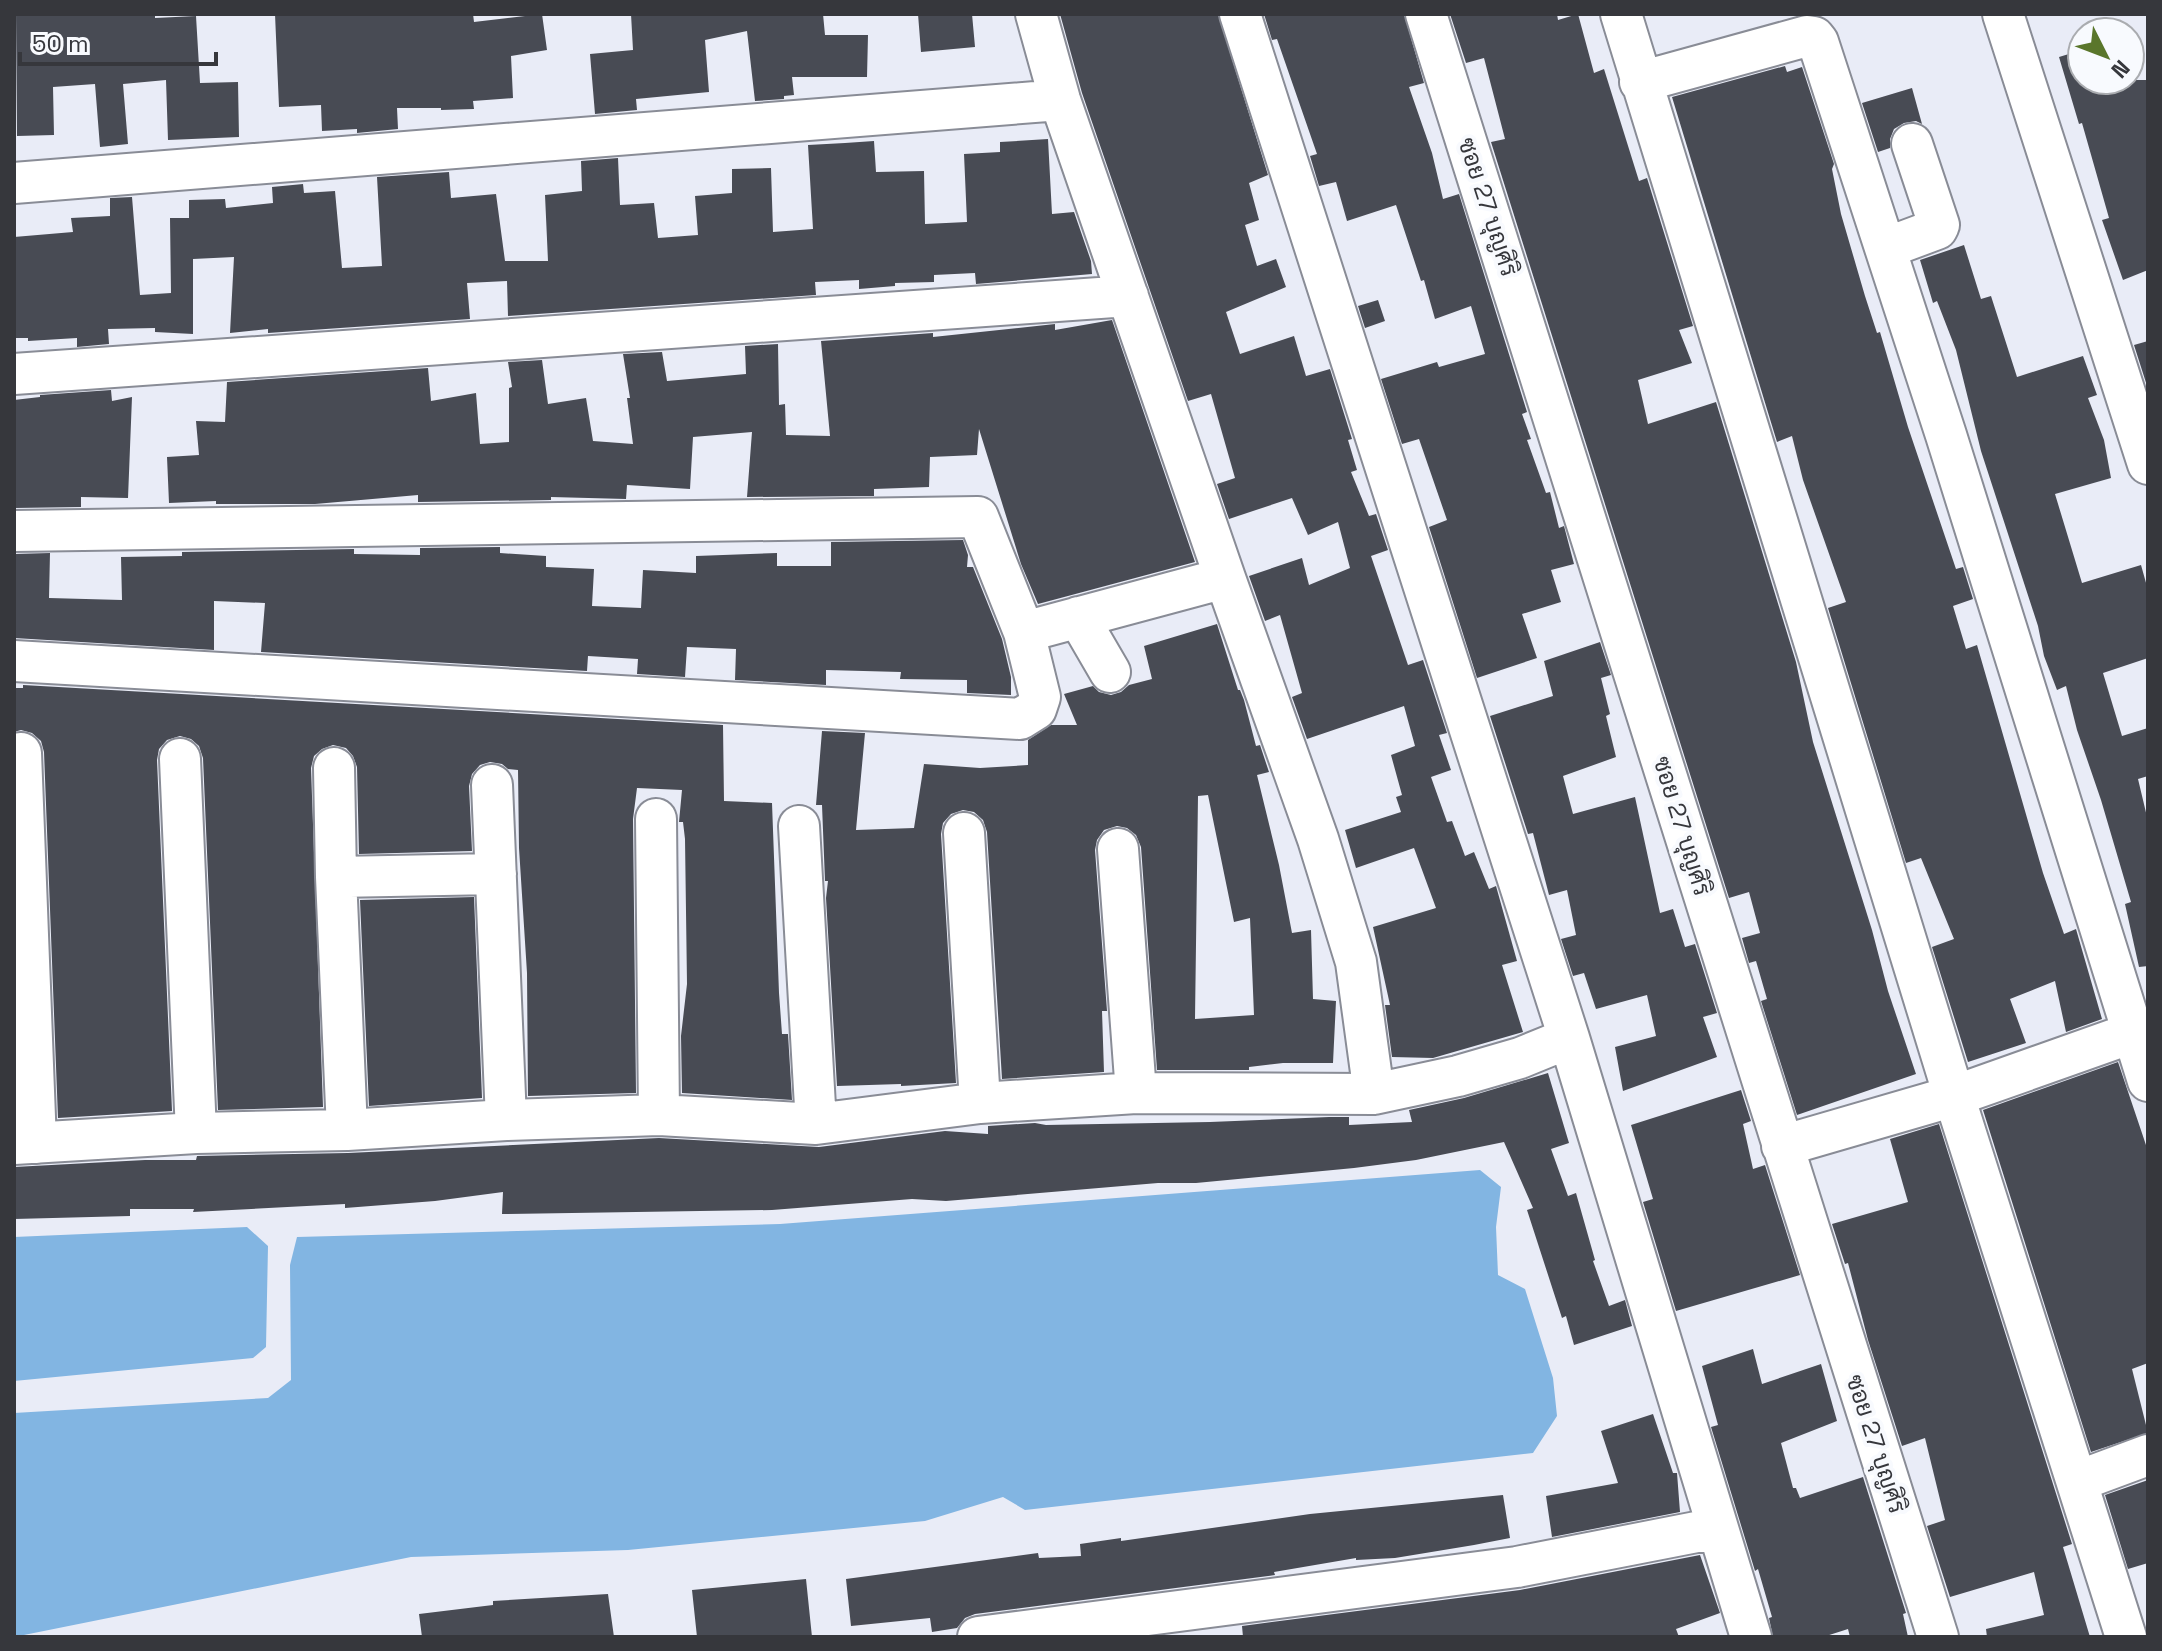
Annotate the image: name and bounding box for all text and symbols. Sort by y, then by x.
scale bar [20,16,216,66]
north arrow [2066,16,2146,96]
text: 50 m [32,28,89,59]
text: N [2106,55,2136,84]
street label: ซอย 27 บุญศิริ [1451,133,1525,281]
street label: ซอย 27 บุญศิริ [1646,752,1718,900]
street label: ซอย 27 บุญศิริ [1839,1370,1913,1518]

